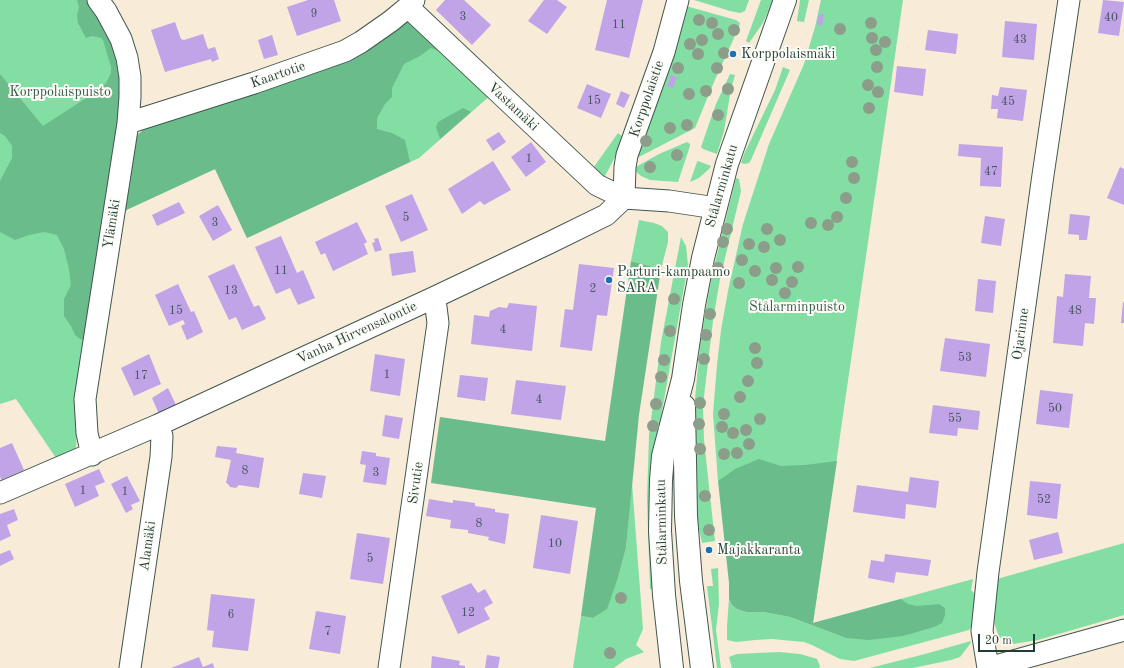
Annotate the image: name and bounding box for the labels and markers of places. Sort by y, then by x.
place label: Korppolaismäki [741,46,835,62]
marker: Korppolaismäki [728,49,738,59]
place label: Parturi-kampaamo SARA [617,264,730,296]
marker: Parturi-kampaamo SARA [604,275,614,285]
place label: Majakkaranta [717,542,801,558]
marker: Majakkaranta [704,545,714,555]

